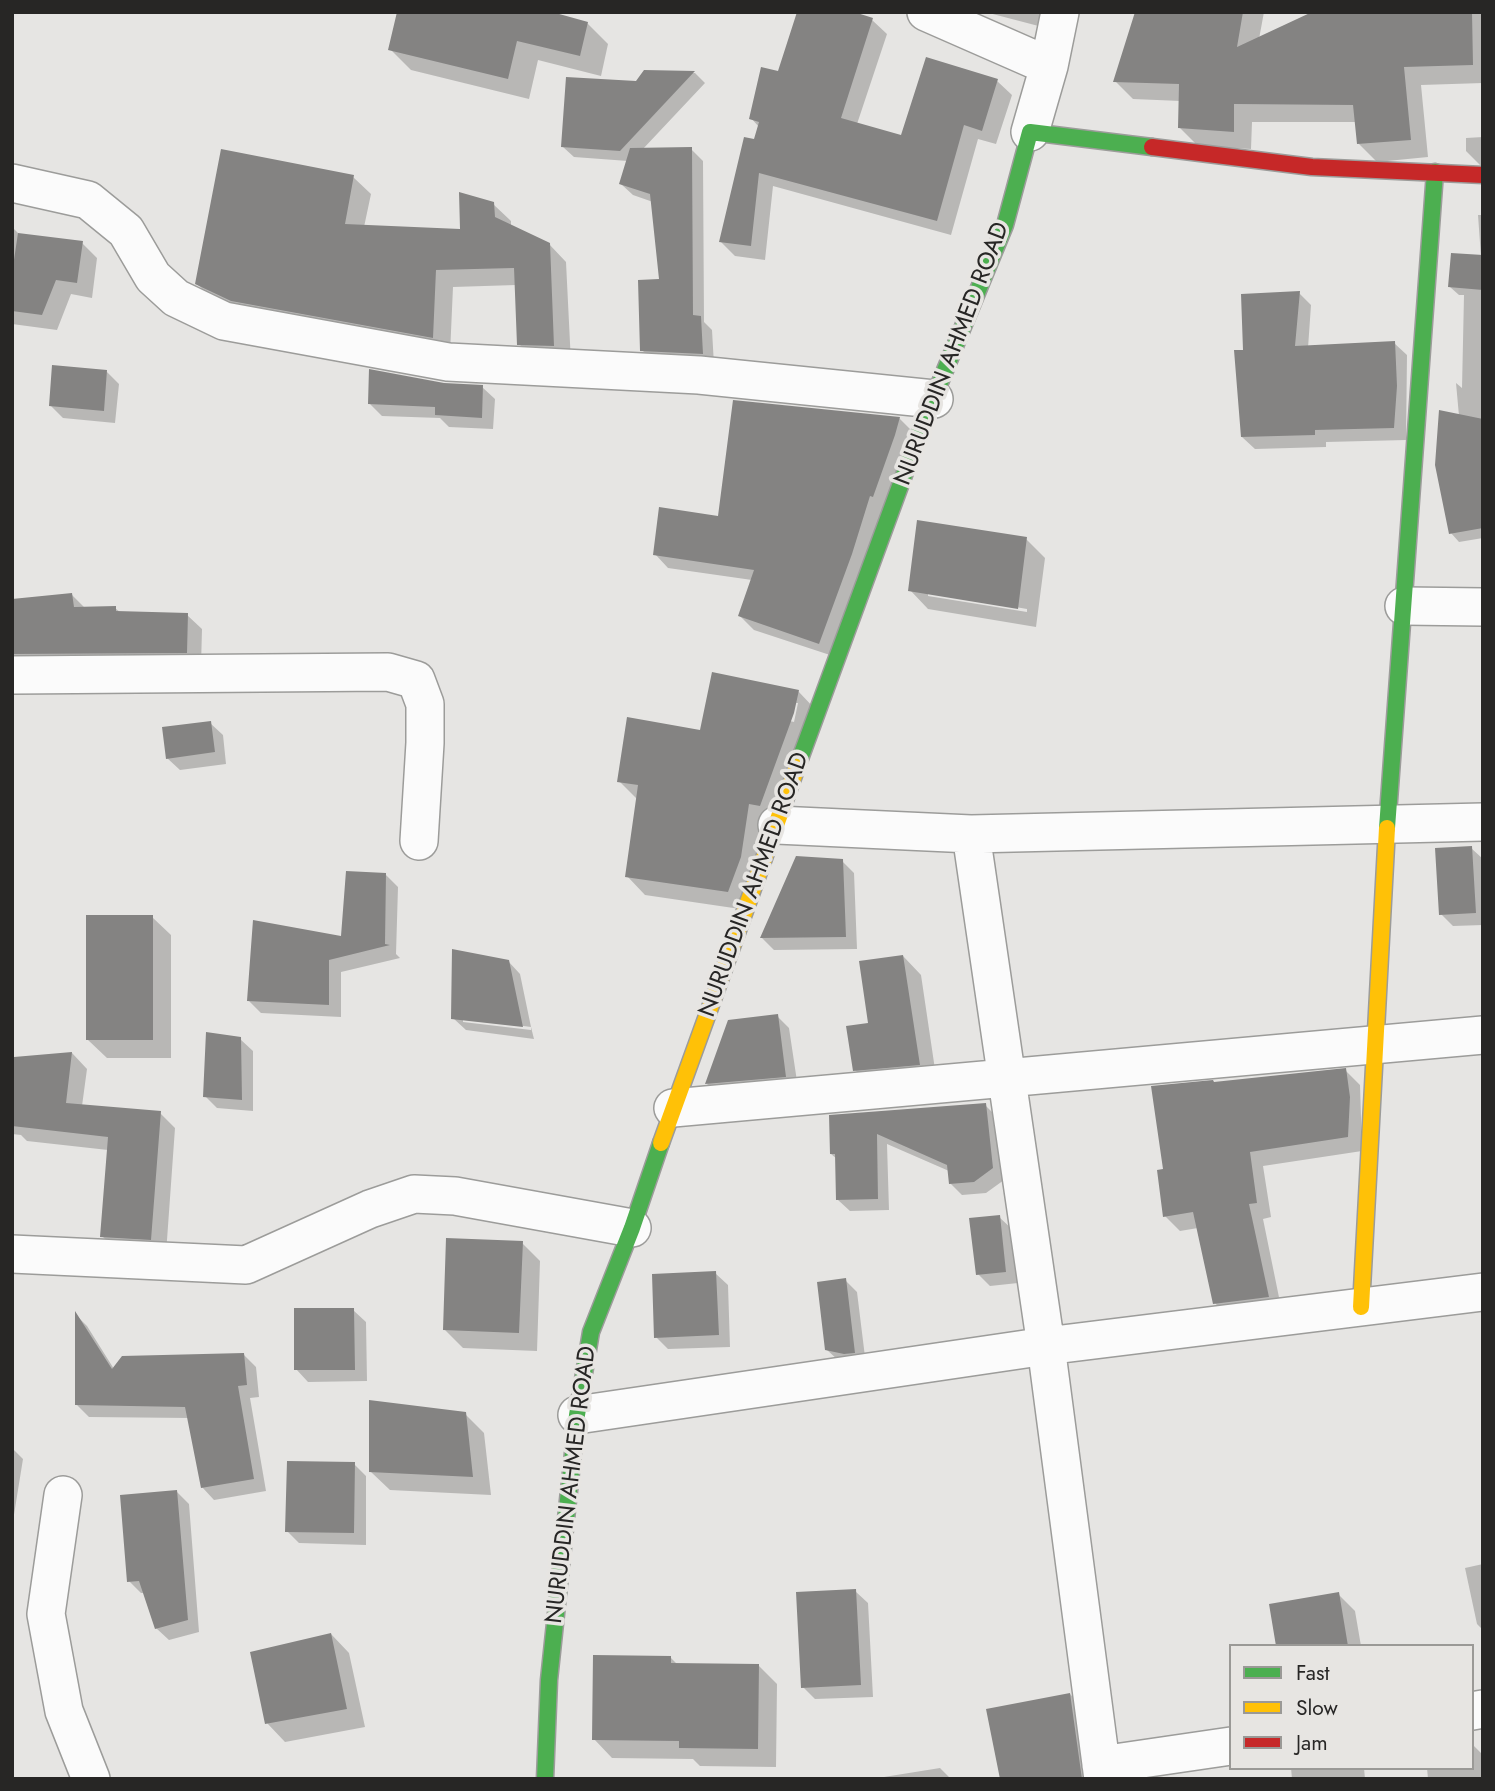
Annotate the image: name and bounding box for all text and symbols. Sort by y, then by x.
street label: NURUDDIN AHMED ROAD [889,218,1017,490]
street label: NURUDDIN AHMED ROAD [694,749,816,1021]
street label: NURUDDIN AHMED ROAD [541,1345,603,1625]
legend [1229,1644,1474,1770]
text: Fast [1296,1658,1329,1688]
text: Slow [1296,1693,1338,1723]
text: Jam [1296,1728,1328,1758]

